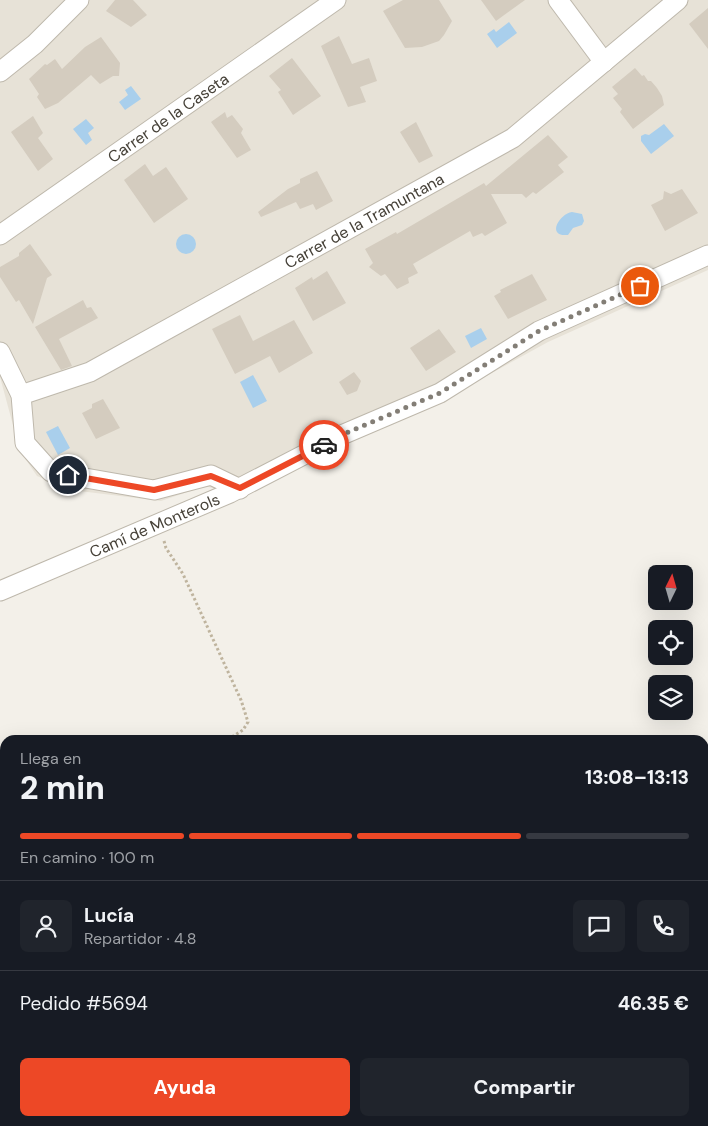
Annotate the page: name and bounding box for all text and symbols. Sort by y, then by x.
street label: Carrer de la Caseta [104,68,233,168]
street label: Carrer de la Tramuntana [281,168,448,273]
pin [619,265,661,307]
icon: bag [626,272,654,300]
courier [299,420,349,470]
icon: car [310,431,338,459]
pin [47,454,89,496]
icon: home [54,461,82,489]
street label: Camí de Monterols [86,489,223,563]
north arrow [648,565,692,610]
map controls [648,565,693,720]
button: locate [648,620,693,665]
button: layers [648,675,693,720]
text: Llega en [20,748,81,769]
text: 13:08–13:13 [585,765,689,790]
text: 2 min [20,767,105,809]
text: En camino · 100 m [20,847,154,868]
button: person [20,900,72,952]
button: chat [573,900,625,952]
button: phone [637,900,689,952]
text: Lucía [84,903,134,928]
text: Repartidor · 4.8 [84,928,197,949]
text: Pedido #5694 [20,991,148,1016]
text: 46.35 € [618,991,689,1016]
button: Ayuda [20,1058,350,1116]
button: Compartir [360,1058,689,1116]

